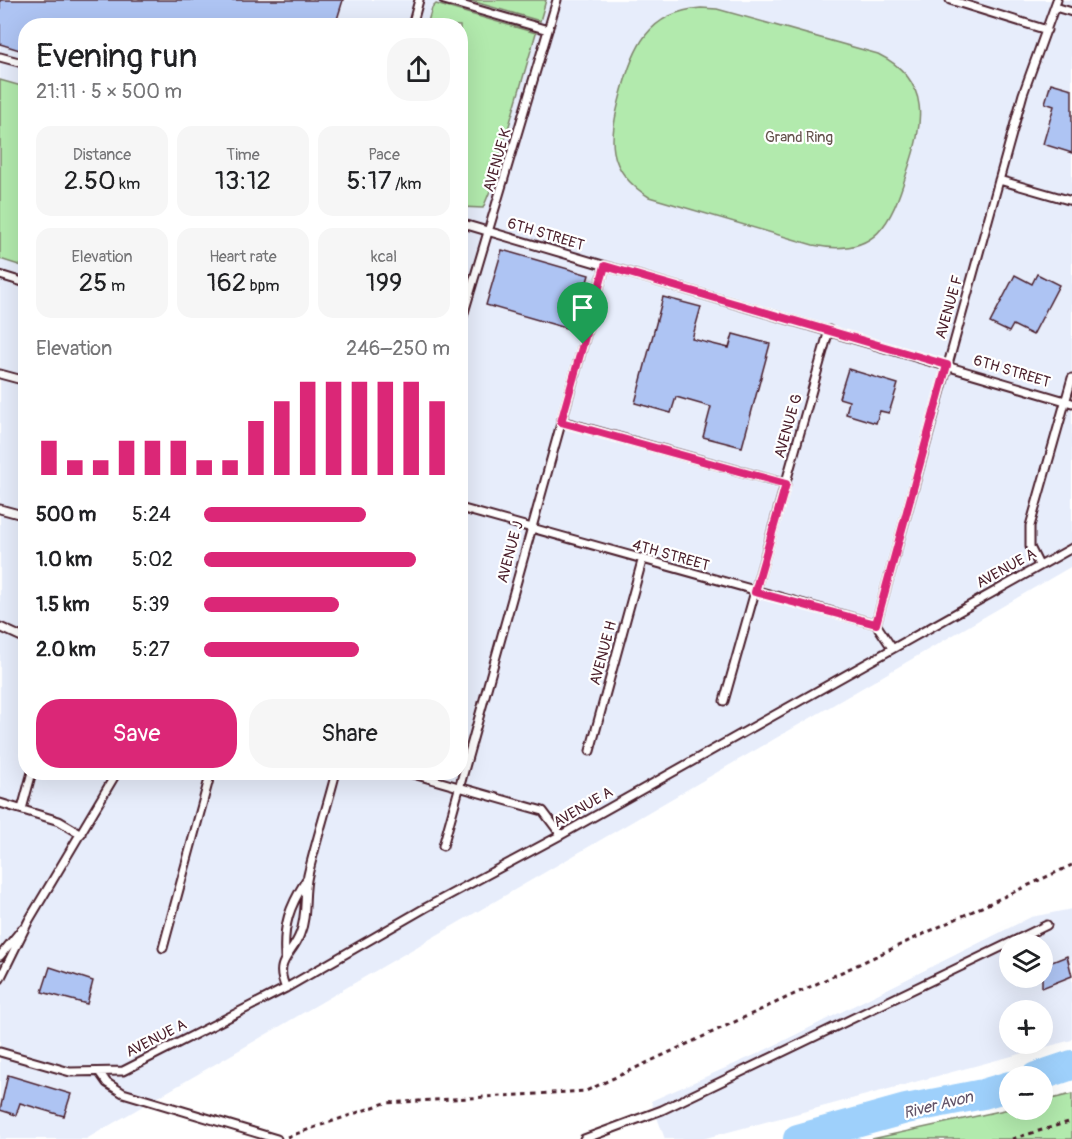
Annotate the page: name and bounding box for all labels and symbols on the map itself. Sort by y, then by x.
street label: AVENUE K [479,126,516,194]
park label: Grand Ring [765,128,833,147]
street label: 6TH STREET [505,214,587,255]
street label: AVENUE F [931,273,968,341]
pin [557,282,608,344]
street label: 6TH STREET [971,351,1053,392]
street label: AVENUE G [770,392,807,460]
street label: AVENUE J [493,519,528,585]
street label: 4TH STREET [630,535,712,576]
street label: AVENUE A [973,544,1040,593]
street label: AVENUE H [586,619,621,687]
street label: AVENUE A [550,783,617,832]
street label: AVENUE A [123,1015,190,1062]
water label: River Avon [901,1086,976,1123]

